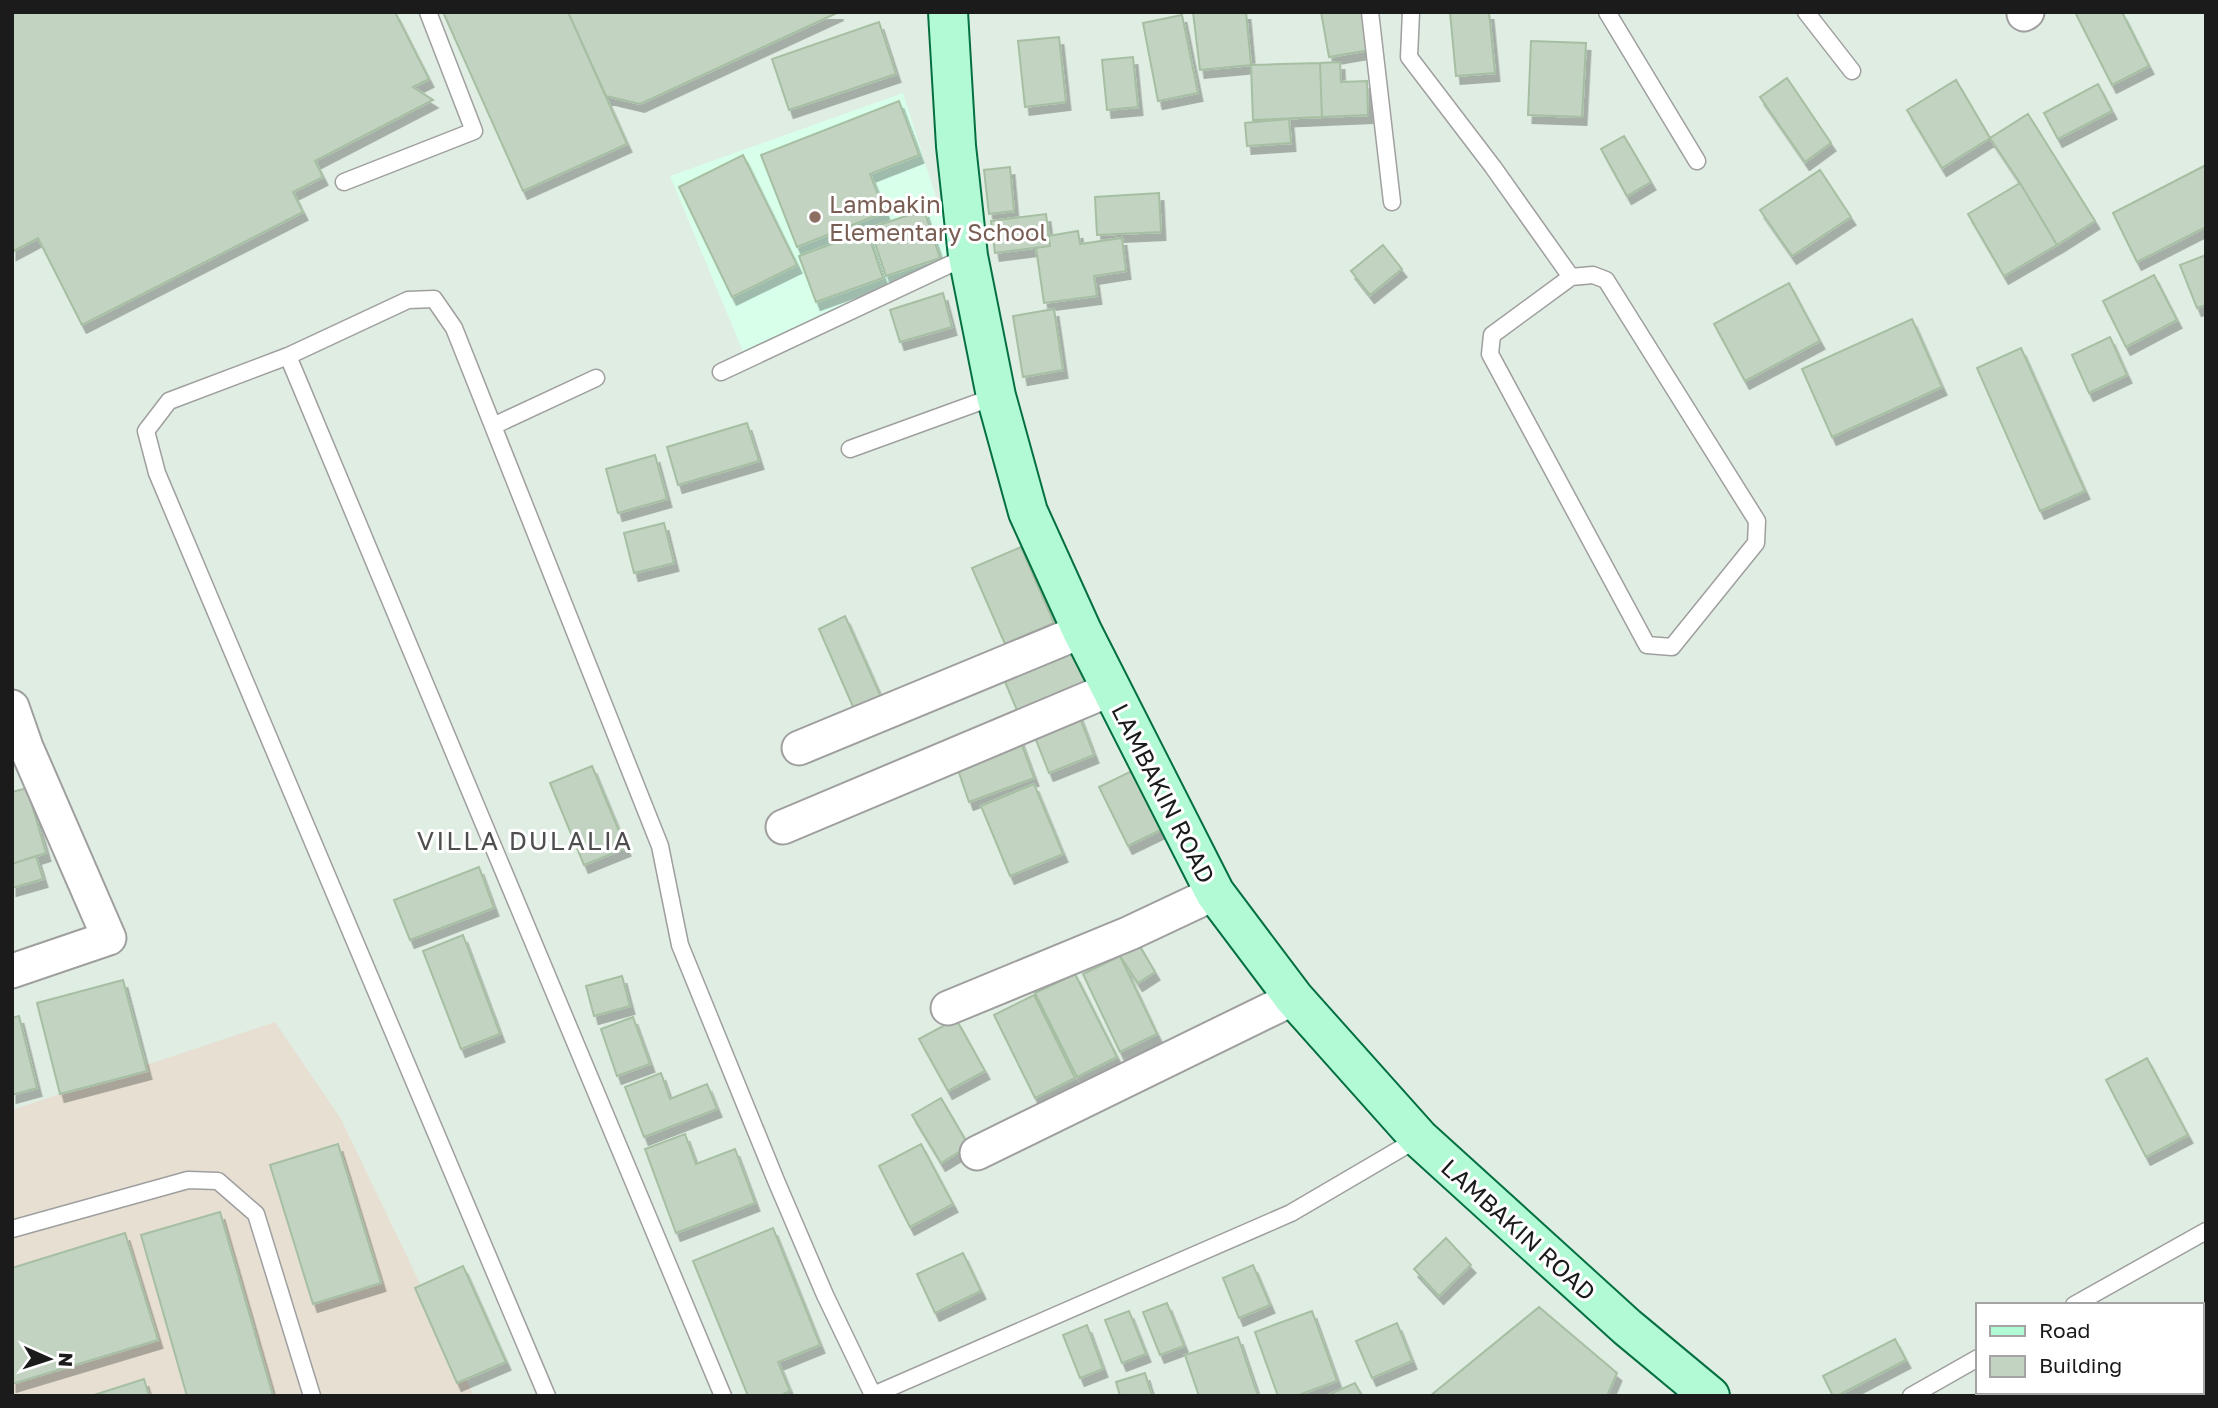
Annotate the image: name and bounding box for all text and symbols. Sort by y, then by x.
place label: Lambakin Elementary School [829,189,1047,246]
marker: Lambakin Elementary School [807,209,823,225]
street label: LAMBAKIN ROAD [1106,698,1222,888]
district label: VILLA DULALIA [417,825,633,856]
street label: LAMBAKIN ROAD [1436,1152,1602,1306]
legend [1976,1303,2204,1394]
text: Road [2039,1317,2090,1343]
north arrow [14,1324,84,1394]
text: N [55,1352,78,1368]
text: Building [2039,1352,2122,1378]

